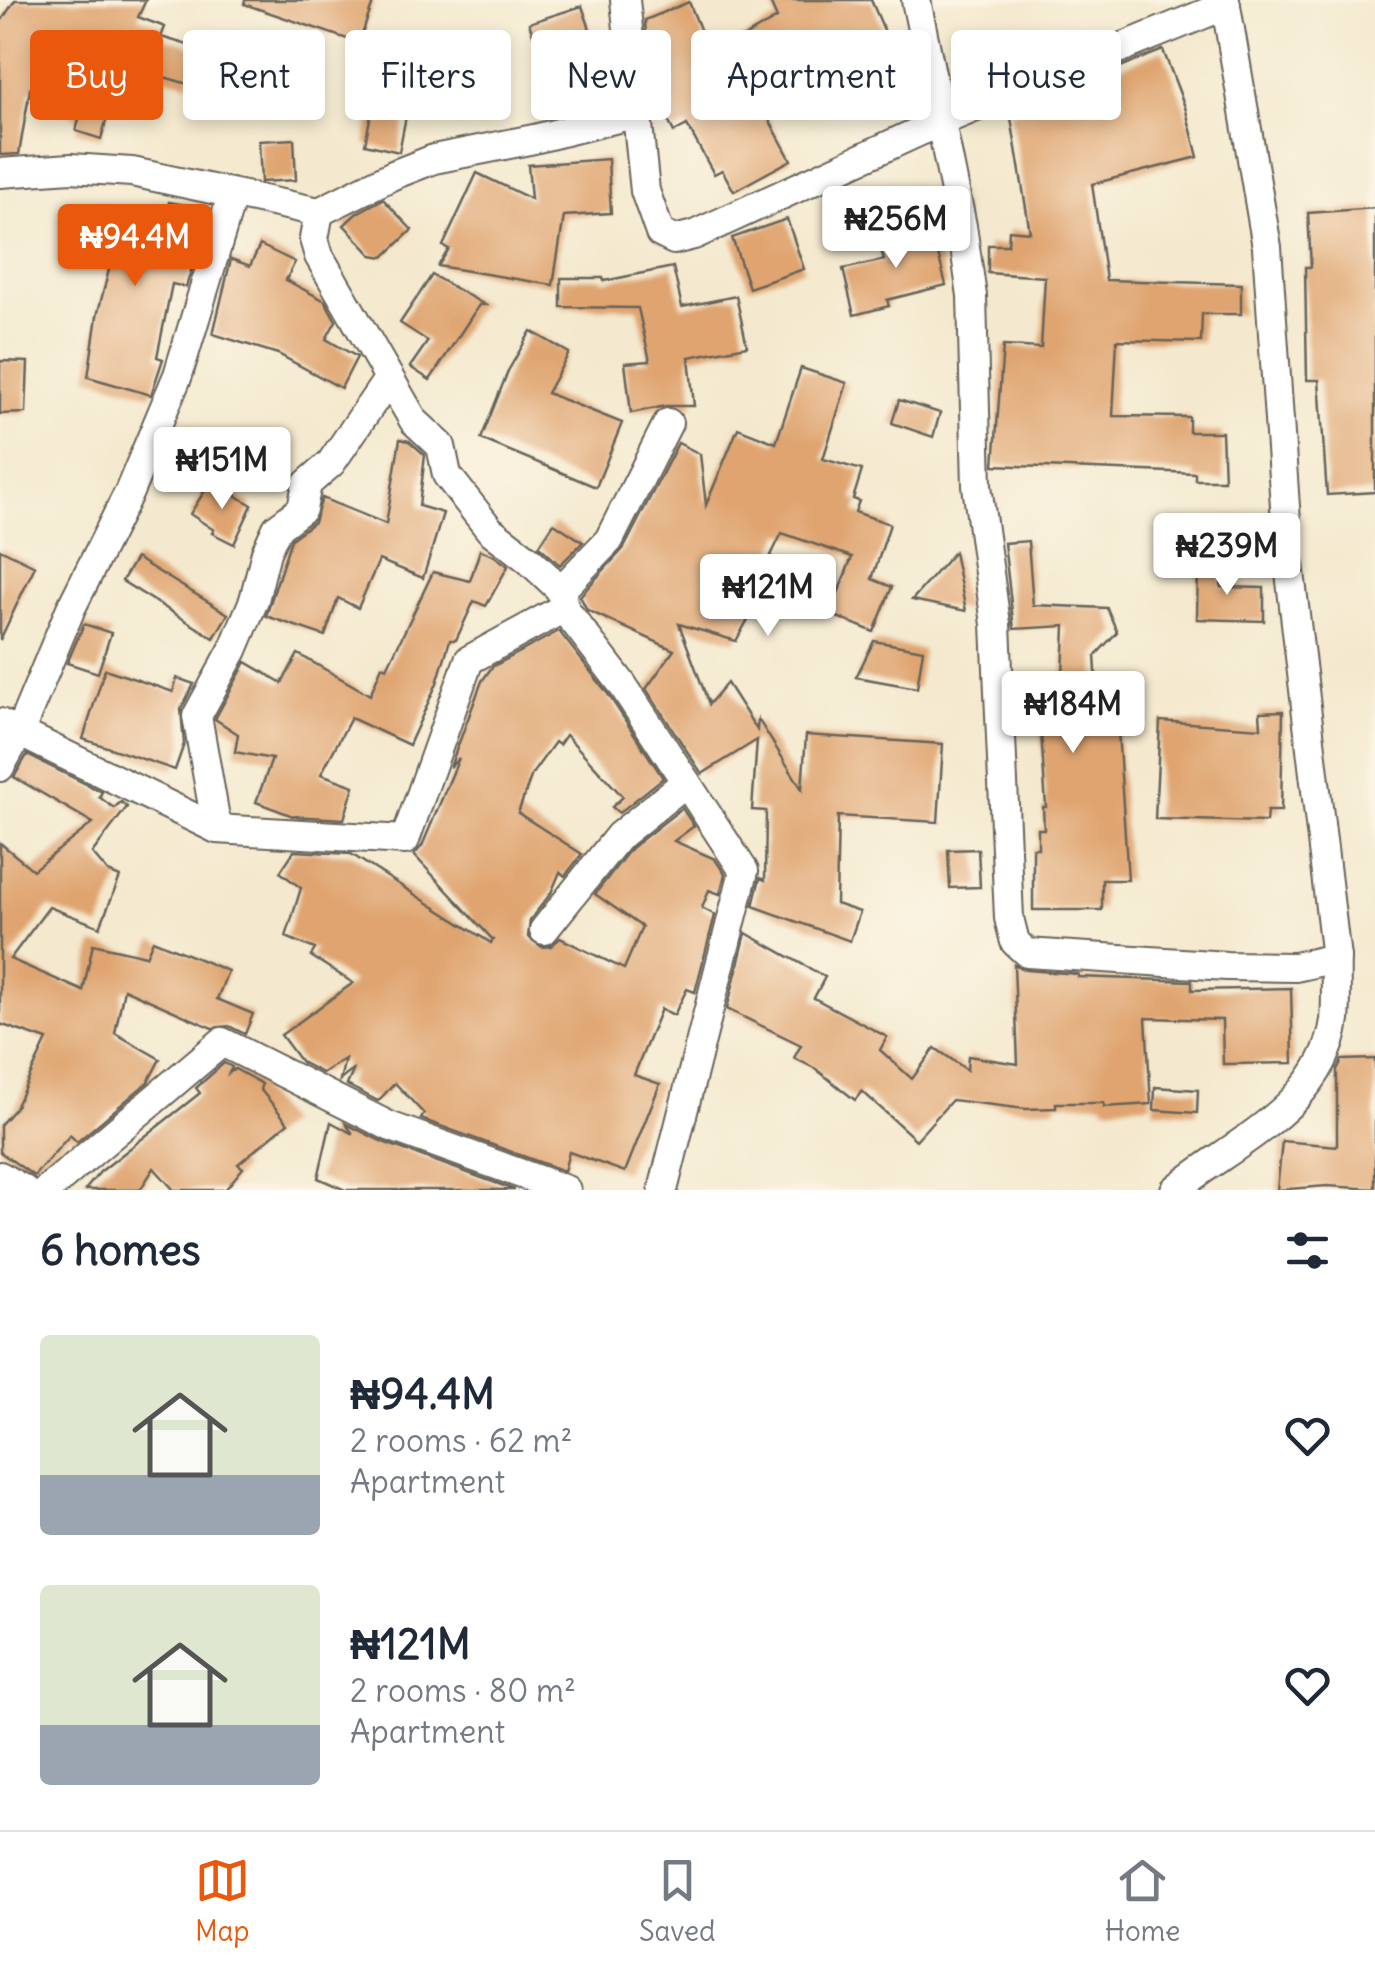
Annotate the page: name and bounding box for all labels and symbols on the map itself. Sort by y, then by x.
pin: ₦256M [826,186,966,271]
pin: ₦94.4M [54,204,216,289]
pin: ₦151M [152,427,292,512]
pin: ₦239M [1157,513,1297,598]
pin: ₦121M [698,554,838,639]
pin: ₦184M [1003,671,1143,756]

